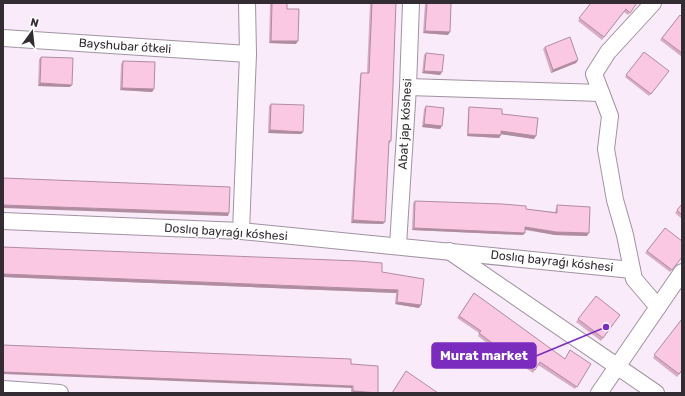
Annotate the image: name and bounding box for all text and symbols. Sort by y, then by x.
north arrow [12,12,52,52]
text: N [29,16,40,30]
street label: Bayshubar ótkeli [78,36,172,56]
street label: Abat jap kóshesi [396,78,414,170]
street label: Doslıq bayraǵı kóshesi [164,221,288,243]
street label: Doslıq bayraǵı kóshesi [490,248,614,274]
callout: Murat market [432,343,536,368]
text: Murat market [440,348,528,363]

